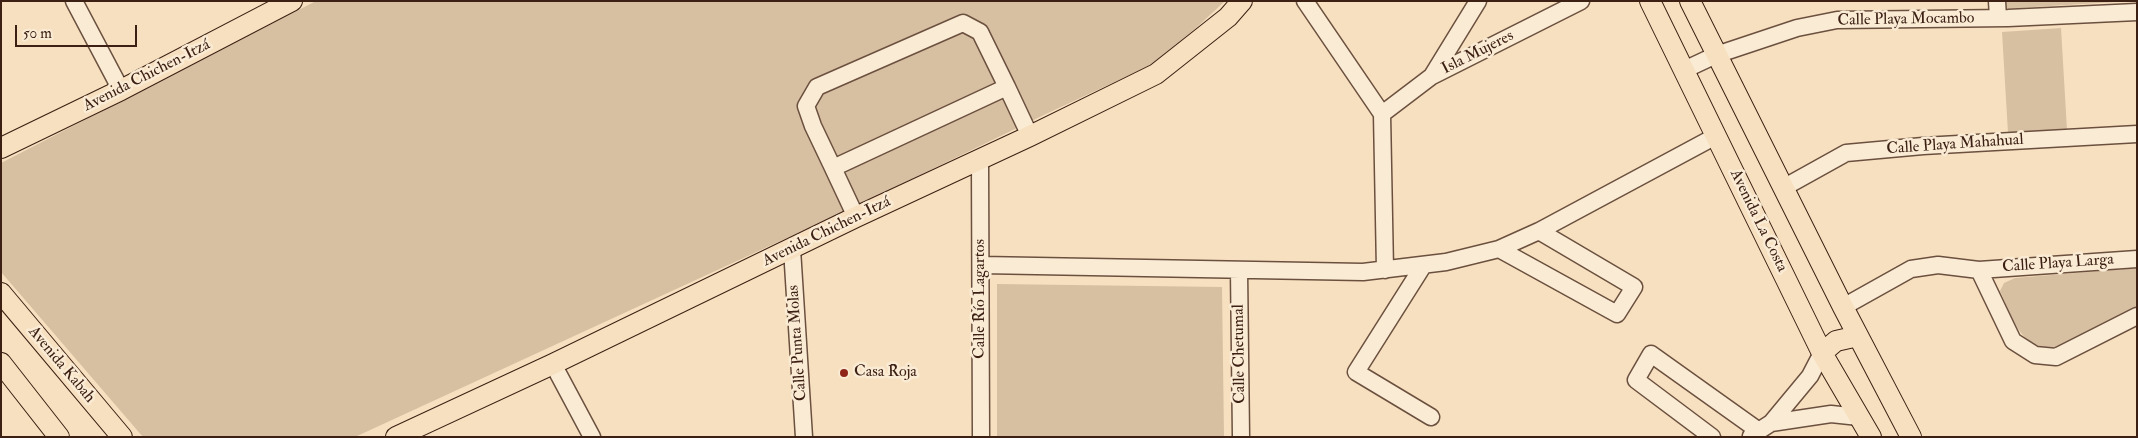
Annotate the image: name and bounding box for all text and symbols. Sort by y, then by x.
street label: Calle Playa Mocambo [1837,9,1975,31]
scale bar [18,15,140,47]
text: 50 m [23,24,52,43]
street label: Isla Mujeres [1439,27,1517,79]
street label: Avenida Chichen-Itzá [80,36,214,116]
street label: Calle Playa Mahahual [1886,131,2024,159]
street label: Avenida La Costa [1725,167,1791,275]
street label: Avenida Chichen-Itzá [760,193,894,271]
street label: Calle Río Lagartos [971,239,991,359]
street label: Calle Playa Larga [2002,251,2114,277]
street label: Calle Punta Molas [784,284,812,402]
street label: Calle Chetumal [1230,304,1250,404]
street label: Avenida Kabah [23,323,99,407]
place label: Casa Roja [854,363,917,383]
marker: Casa Roja [838,367,850,379]

